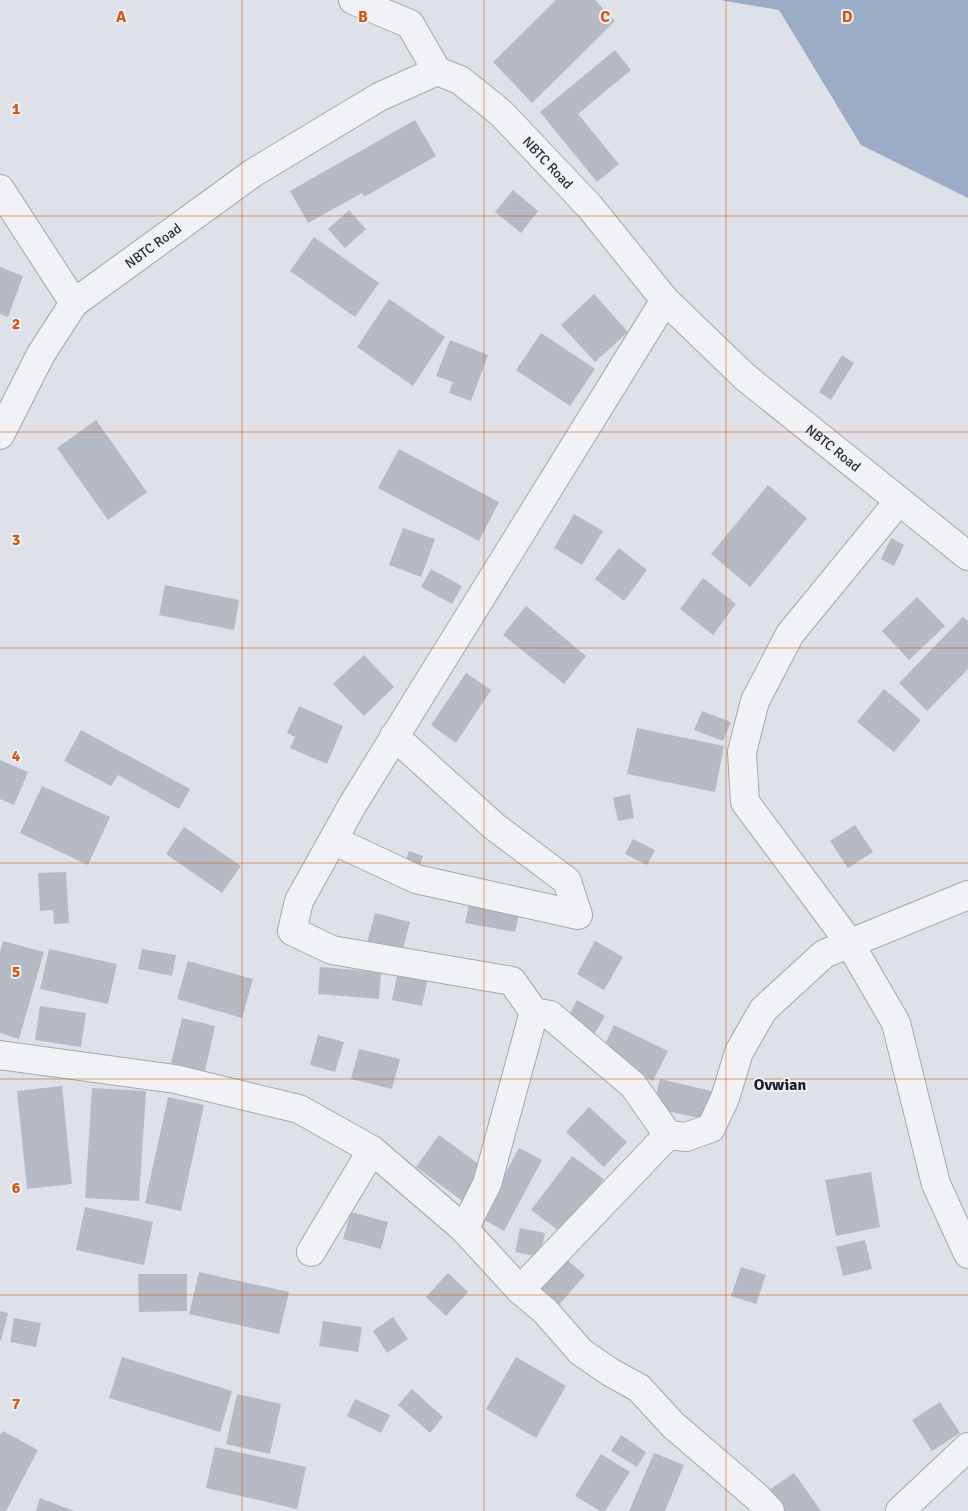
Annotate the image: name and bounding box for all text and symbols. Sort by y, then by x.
text: A [116,7,127,27]
text: B [358,7,368,27]
text: C [600,7,610,27]
text: D [842,7,853,27]
text: 1 [12,99,21,119]
street label: NBTC Road [519,133,577,192]
street label: NBTC Road [121,220,184,272]
text: 2 [12,314,20,334]
street label: NBTC Road [802,421,864,475]
text: 3 [12,530,20,550]
text: 4 [12,746,21,766]
text: 5 [12,962,20,982]
district label: Ovwian [754,1075,806,1095]
text: 6 [12,1178,21,1198]
text: 7 [12,1394,21,1414]

